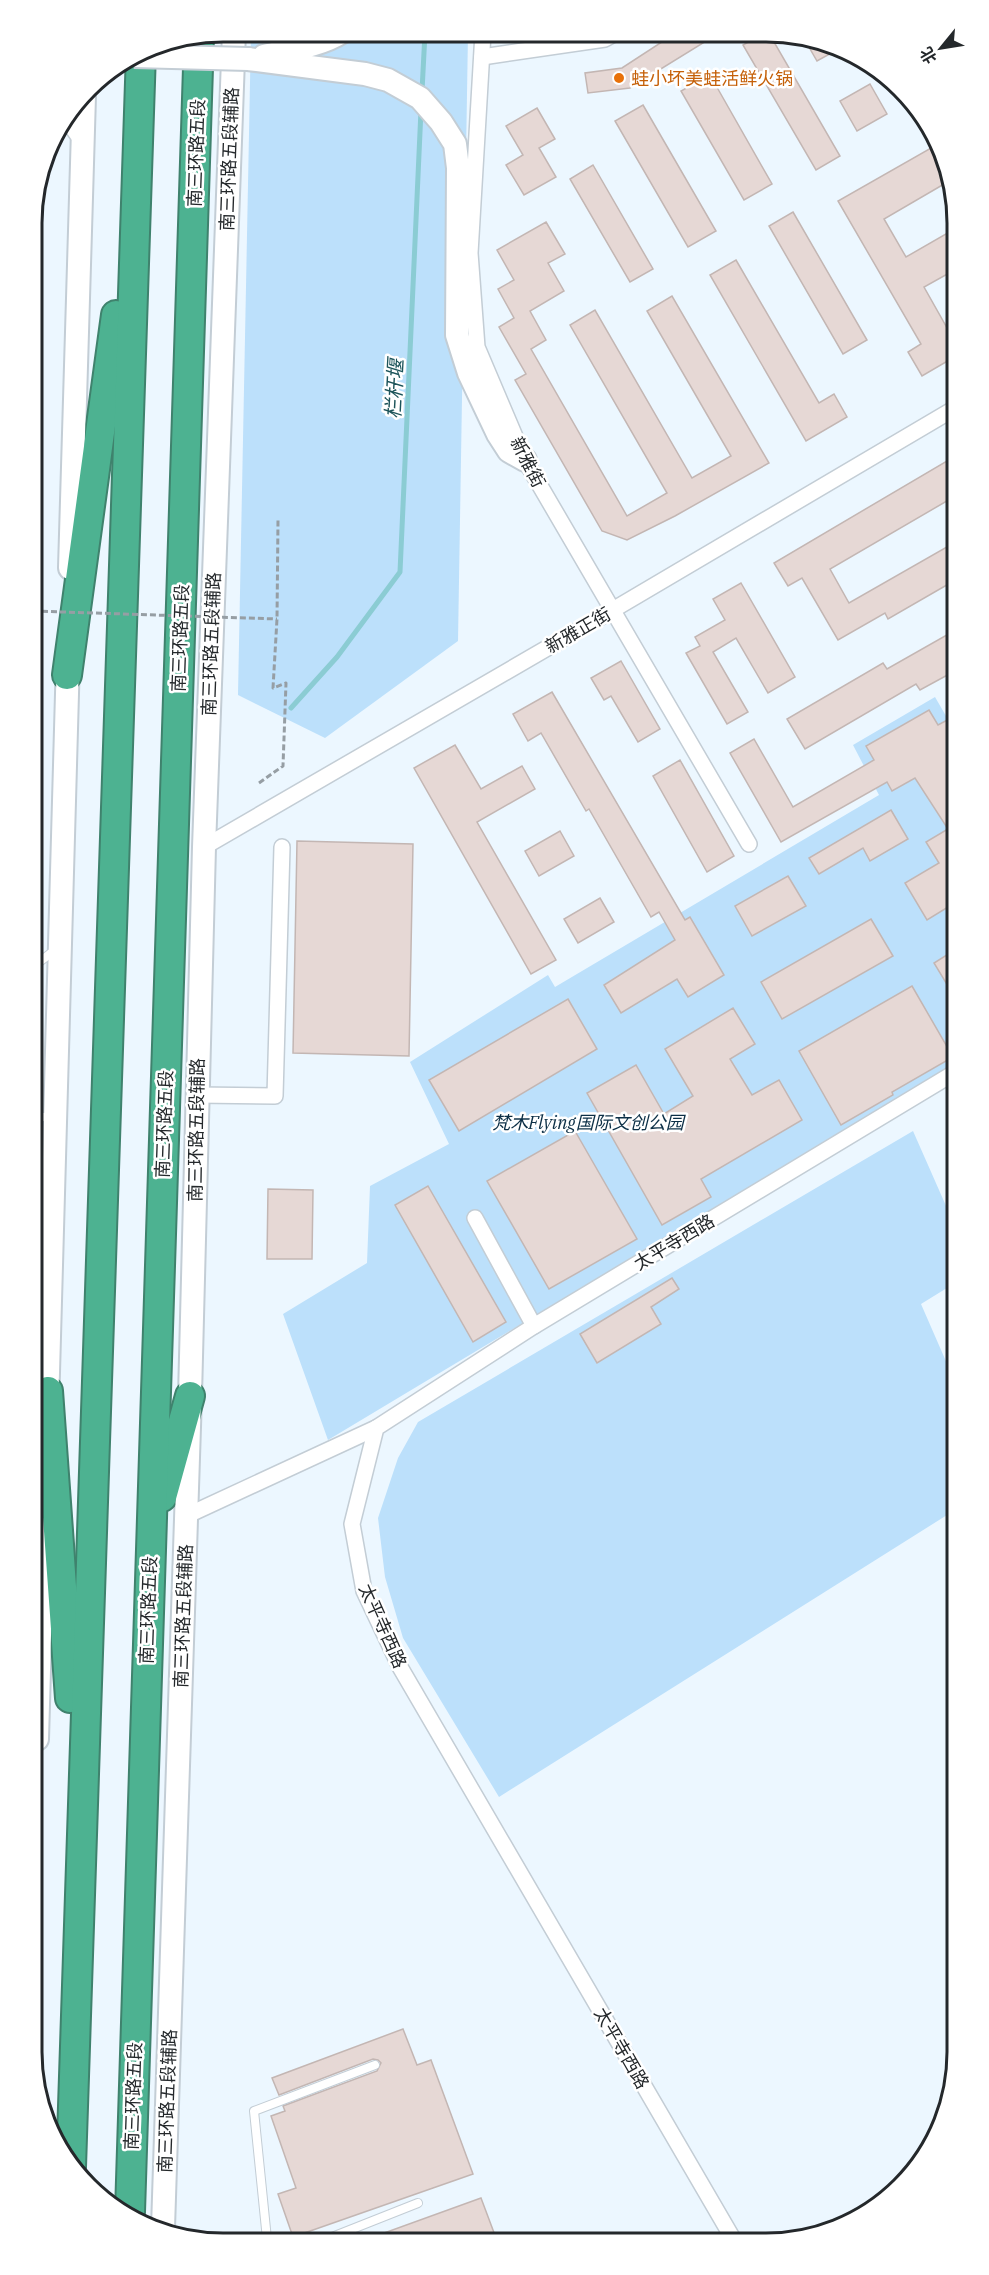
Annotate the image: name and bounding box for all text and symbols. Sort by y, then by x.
north arrow [911,18,971,78]
text: 北 [915,44,941,67]
place label: 蛙小坏美蛙活鲜火锅 [631,67,793,90]
marker: 蛙小坏美蛙活鲜火锅 [612,71,626,85]
street label: 南三环路五段辅路 [215,87,243,231]
street label: 南三环路五段 [183,99,209,207]
water label: 栏杆堰 [379,355,409,420]
street label: 新雅街 [505,433,551,491]
street label: 南三环路五段辅路 [197,572,225,716]
street label: 南三环路五段 [167,584,193,692]
street label: 新雅正街 [541,602,615,658]
street label: 南三环路五段辅路 [183,1058,209,1202]
street label: 南三环路五段 [151,1070,177,1178]
park label: 梵木Flying国际文创公园 [492,1111,687,1134]
street label: 太平寺西路 [630,1209,718,1275]
street label: 南三环路五段辅路 [169,1544,197,1688]
street label: 南三环路五段 [135,1556,161,1664]
street label: 太平寺西路 [354,1580,412,1672]
street label: 太平寺西路 [590,2003,654,2093]
street label: 南三环路五段辅路 [153,2029,181,2173]
street label: 南三环路五段 [120,2042,146,2150]

